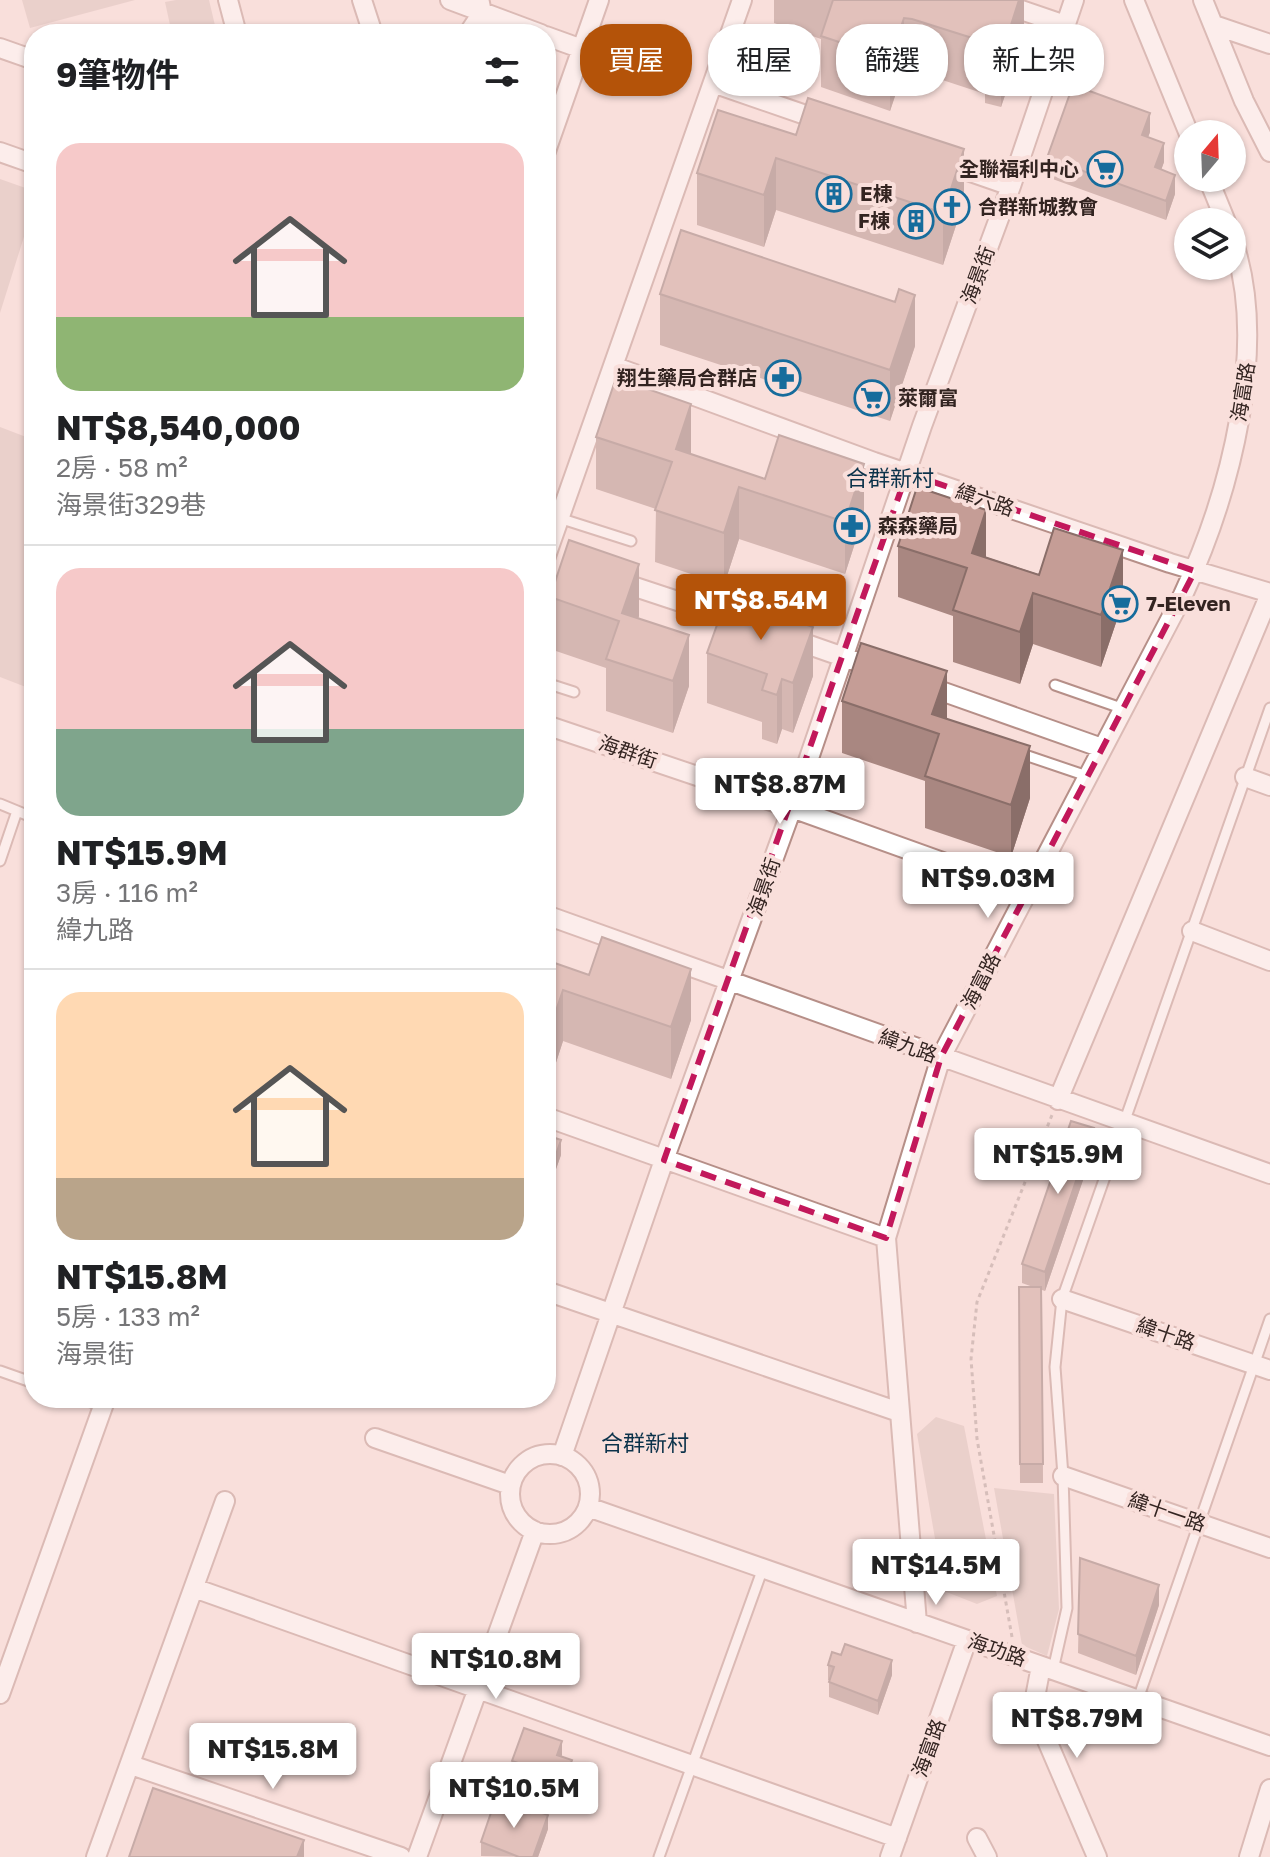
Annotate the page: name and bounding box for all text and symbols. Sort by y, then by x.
chip: 買屋 [580,24,692,96]
chip: 租屋 [708,24,820,96]
chip: 篩選 [836,24,948,96]
chip: 新上架 [964,24,1104,96]
icon: filters [480,50,524,94]
text: 9筆物件 [56,54,180,94]
north arrow [1174,120,1246,192]
map controls [1174,120,1246,280]
supermarket icon: 全聯福利中心 [1086,150,1124,188]
place label: 全聯福利中心 [959,156,1079,180]
building icon: E棟 [815,175,853,213]
place label: E棟 [860,181,892,205]
church icon: 合群新城教會 [933,188,971,226]
place label: 合群新城教會 [978,194,1098,218]
icon: home [218,195,362,339]
building icon: F棟 [897,202,935,240]
place label: F棟 [858,208,890,232]
button: layers [1174,208,1246,280]
street label: 海景街 [956,242,999,307]
pharmacy icon: 翔生藥局合群店 [764,359,802,397]
street label: 海富路 [1225,360,1259,423]
place label: 翔生藥局合群店 [617,365,757,389]
supermarket icon: 萊爾富 [853,379,891,417]
place label: 萊爾富 [898,385,958,409]
text: NT$8,540,000 [56,407,301,447]
text: 2房 · 58 m² [56,452,188,483]
district label: 合群新村 [846,464,934,491]
street label: 緯六路 [953,478,1018,520]
text: 海景街329巷 [56,489,206,520]
pharmacy icon: 森森藥局 [833,507,871,545]
place label: 森森藥局 [878,513,958,537]
pin: NT$8.54M [678,574,844,642]
text: NT$8.54M [694,584,828,615]
supermarket icon: 7-Eleven [1101,585,1139,623]
place label: 7-Eleven [1146,591,1230,615]
icon: home [218,620,362,764]
street label: 海群街 [596,730,661,772]
pin: NT$8.87M [697,758,863,826]
text: NT$8.87M [714,768,847,799]
text: NT$15.9M [56,832,228,872]
pin: NT$9.03M [905,852,1071,920]
street label: 海景街 [742,854,784,919]
text: NT$9.03M [921,862,1055,893]
text: 3房 · 116 m² [56,877,198,908]
text: 緯九路 [56,914,134,945]
street label: 海富路 [956,948,1004,1013]
street label: 緯九路 [876,1024,941,1067]
icon: home [218,1044,362,1188]
pin: NT$15.9M [975,1128,1141,1196]
text: NT$15.9M [992,1138,1124,1169]
text: NT$15.8M [56,1256,228,1296]
text: 5房 · 133 m² [56,1301,200,1332]
street label: 緯十路 [1134,1312,1199,1354]
text: 海景街 [56,1338,134,1369]
district label: 合群新村 [601,1429,689,1456]
street label: 緯十一路 [1126,1487,1209,1535]
pin: NT$14.5M [853,1539,1019,1607]
text: NT$14.5M [870,1549,1002,1580]
street label: 海功路 [965,1628,1030,1670]
pin: NT$10.8M [413,1633,579,1701]
text: NT$10.8M [430,1643,562,1674]
pin: NT$8.79M [994,1692,1160,1760]
text: NT$8.79M [1011,1702,1143,1733]
street label: 海富路 [907,1715,950,1780]
pin: NT$15.8M [190,1723,356,1791]
text: NT$15.8M [207,1733,339,1764]
pin: NT$10.5M [431,1762,597,1830]
text: NT$10.5M [448,1772,580,1803]

